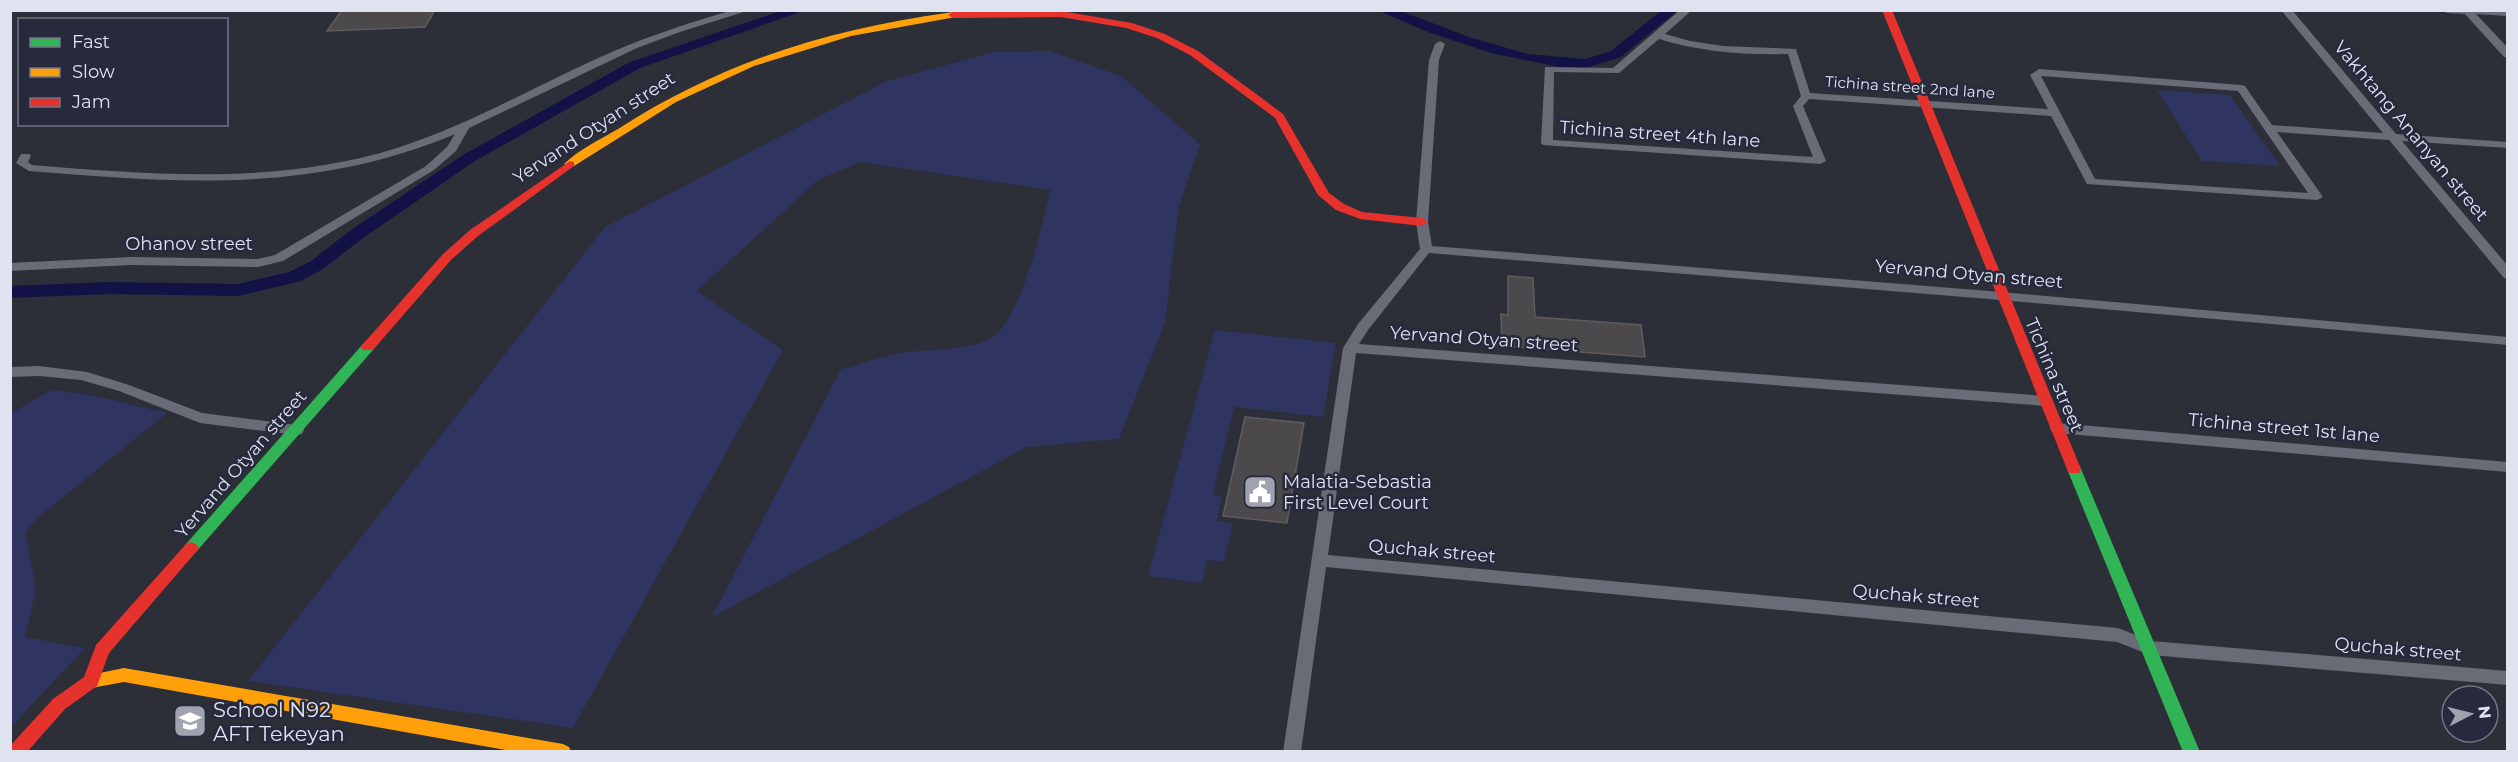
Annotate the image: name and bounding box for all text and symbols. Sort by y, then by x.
legend [18,18,228,126]
text: Fast [72,31,110,53]
street label: Vakhtang Ananyan street [2329,36,2493,226]
text: Slow [72,61,115,83]
street label: Yervand Otyan street [509,67,679,189]
street label: Tichina street 2nd lane [1824,72,1996,102]
text: Jam [71,91,111,113]
street label: Tichina street 4th lane [1559,116,1761,152]
street label: Ohanov street [125,233,253,255]
street label: Yervand Otyan street [1874,255,2064,293]
street label: Tichina street [2020,315,2088,435]
street label: Yervand Otyan street [1389,321,1579,357]
street label: Yervand Otyan street [171,386,311,542]
street label: Tichina street 1st lane [2187,409,2381,447]
place label: Malatia-Sebastia First Level Court [1283,471,1432,514]
public building icon: Malatia-Sebastia First Level Court [1242,474,1278,510]
street label: Quchak street [1367,534,1497,568]
street label: Quchak street [1851,579,1981,613]
street label: Quchak street [2333,632,2463,666]
north arrow [2440,684,2500,744]
place label: School N92 AFT Tekeyan [213,697,345,746]
school or university icon: School N92 AFT Tekeyan [172,703,208,739]
text: N [2474,705,2495,720]

